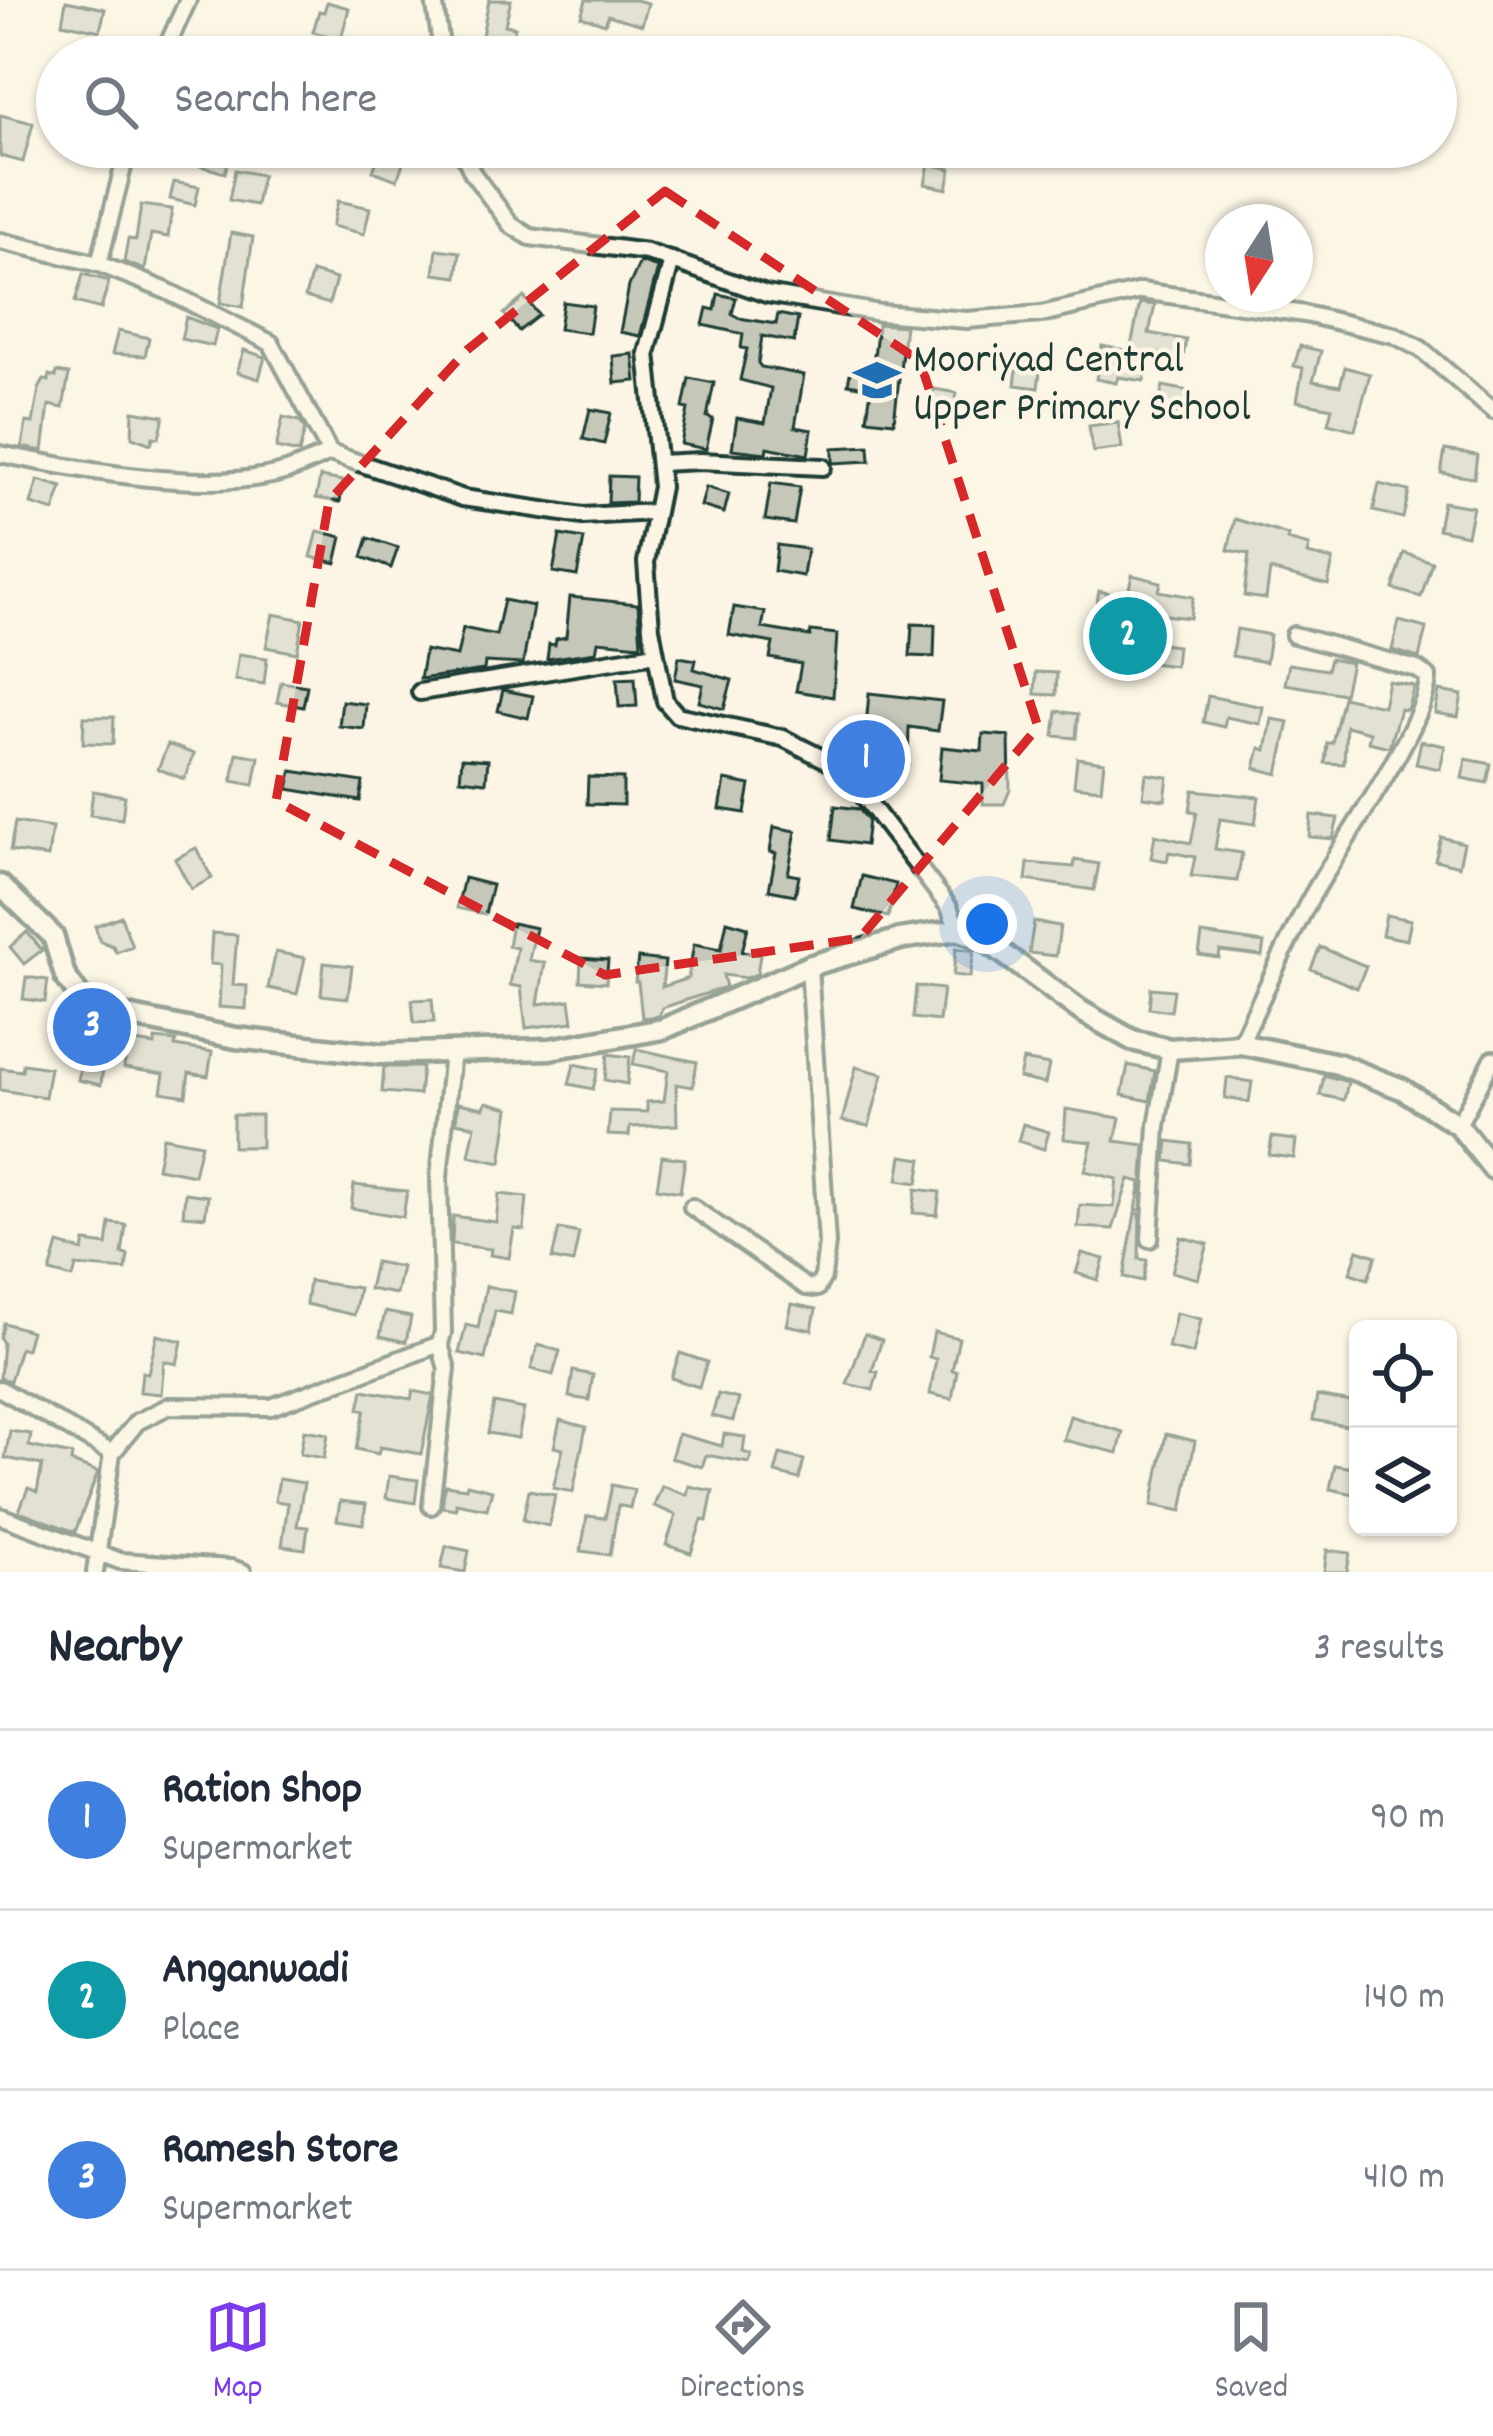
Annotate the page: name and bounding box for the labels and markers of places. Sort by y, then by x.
place label: Mooriyad Central Upper Primary School [913,333,1251,441]
school or university icon: Mooriyad Central Upper Primary School [852,355,902,405]
pin: 2 [1089,591,1167,681]
pin: 1 [827,714,905,804]
pin: 3 [53,982,131,1072]

